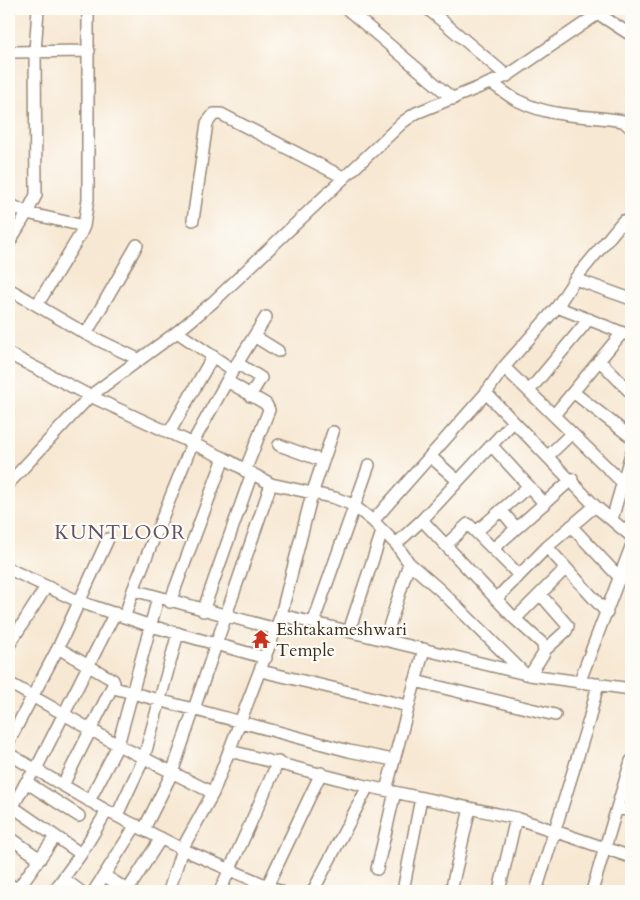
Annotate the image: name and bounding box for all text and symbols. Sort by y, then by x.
district label: KUNTLOOR [54,519,186,546]
place label: Eshtakameshwari Temple [276,617,407,663]
temple icon: Eshtakameshwari Temple [250,628,272,650]

